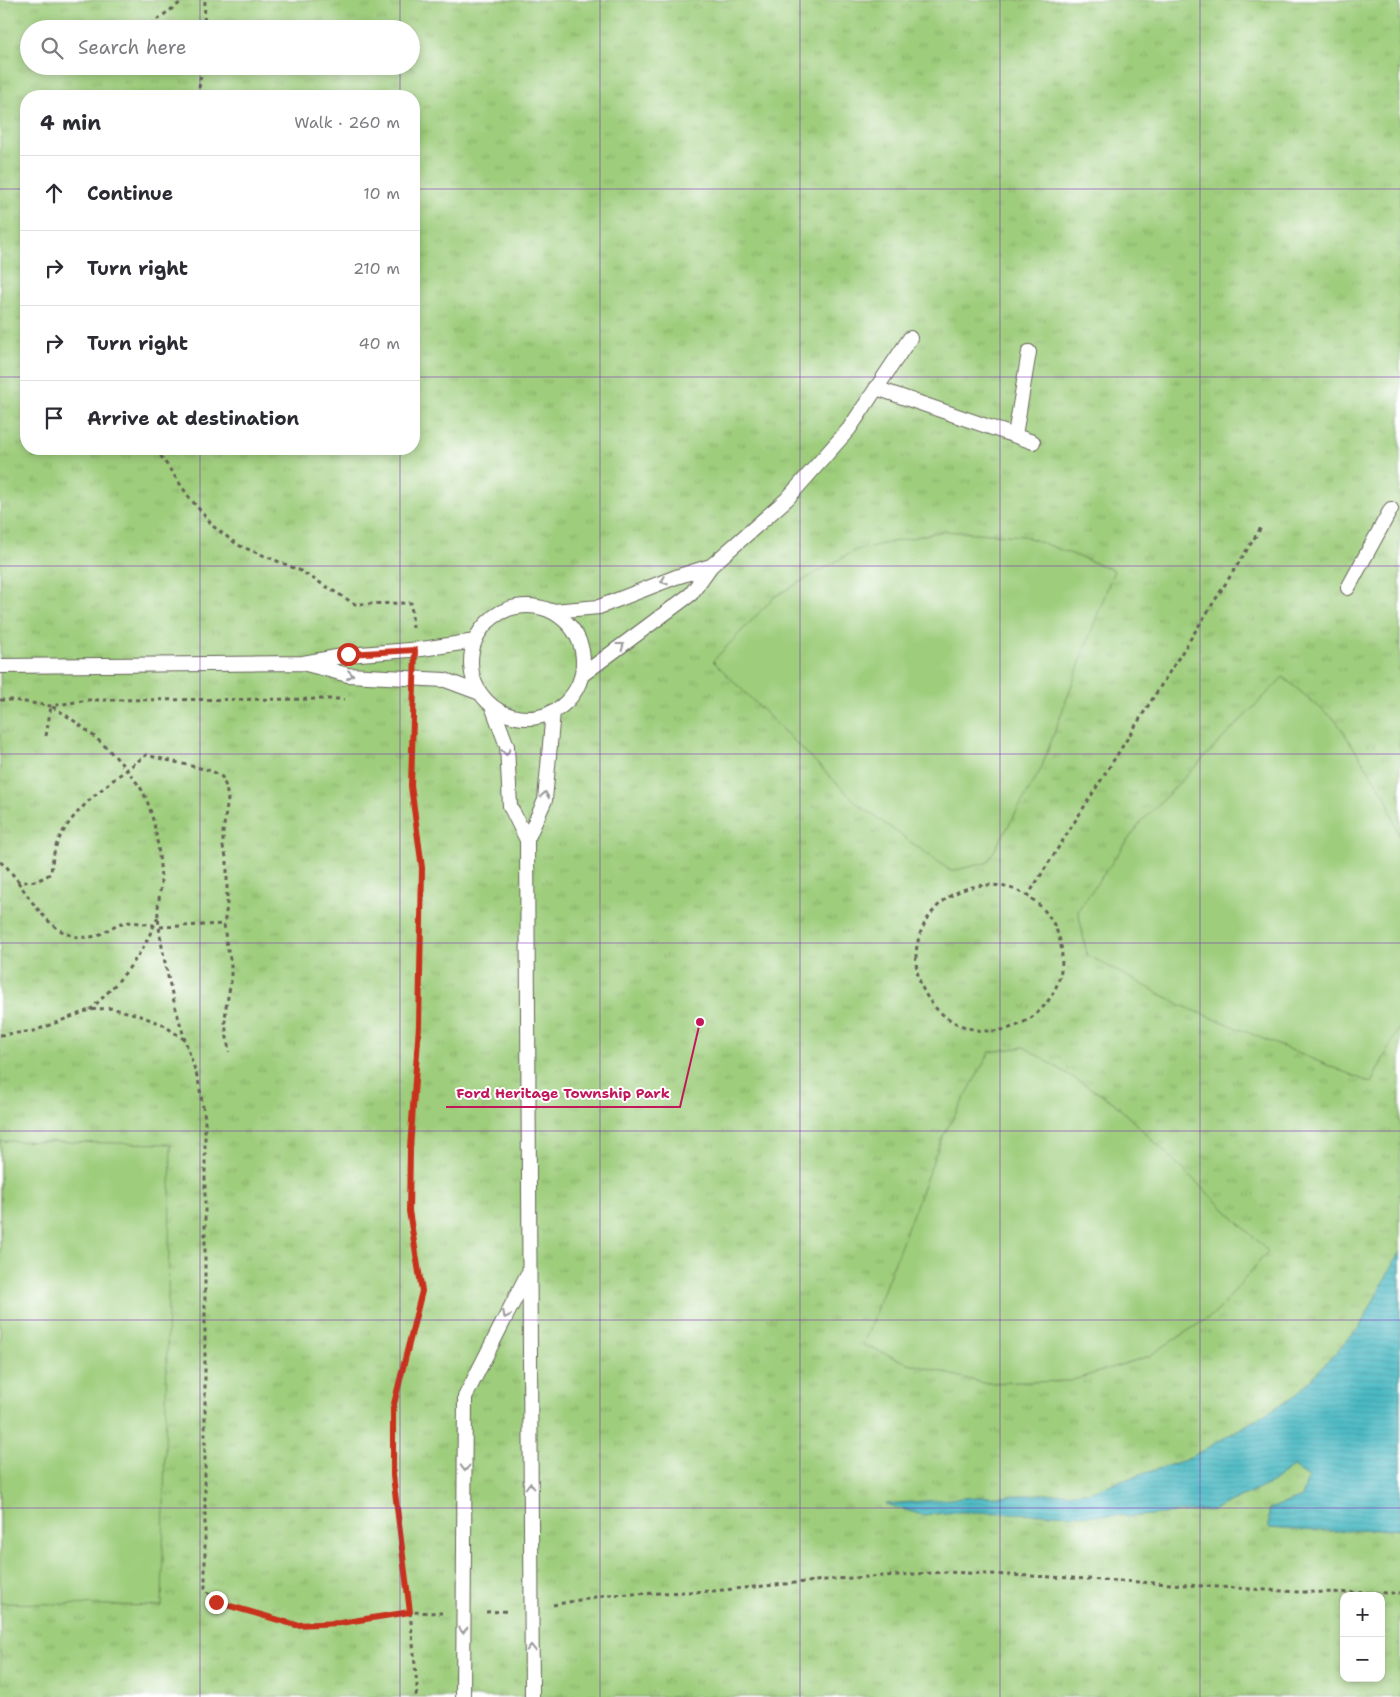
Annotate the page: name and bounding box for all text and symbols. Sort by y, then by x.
search box [20,20,420,75]
icon: search [38,34,66,62]
text: Search here [78,35,187,60]
text: 4 min [40,109,101,137]
text: Walk · 260 m [294,112,400,133]
icon: ahead [40,179,68,207]
text: Continue [87,181,173,206]
text: 10 m [363,183,400,204]
icon: right [40,254,68,282]
text: Turn right [87,256,188,281]
text: 210 m [353,258,400,279]
icon: right [40,329,68,357]
text: Turn right [87,331,188,356]
text: 40 m [358,333,400,354]
icon: arrive [40,404,68,432]
text: Arrive at destination [87,406,299,431]
one-way arrow [661,576,669,586]
route start [337,643,360,666]
one-way arrow [615,644,624,652]
one-way arrow [346,669,354,680]
one-way arrow [501,749,512,757]
one-way arrow [539,790,549,799]
callout: Ford Heritage Township Park [446,1078,680,1107]
text: Ford Heritage Township Park [456,1084,670,1102]
one-way arrow [503,1310,513,1319]
one-way arrow [460,1464,470,1472]
one-way arrow [525,1482,535,1490]
route end [205,1591,228,1614]
map controls [1340,1592,1385,1682]
button: + [1340,1592,1385,1637]
one-way arrow [458,1627,468,1635]
button: − [1340,1637,1385,1682]
one-way arrow [526,1644,536,1652]

